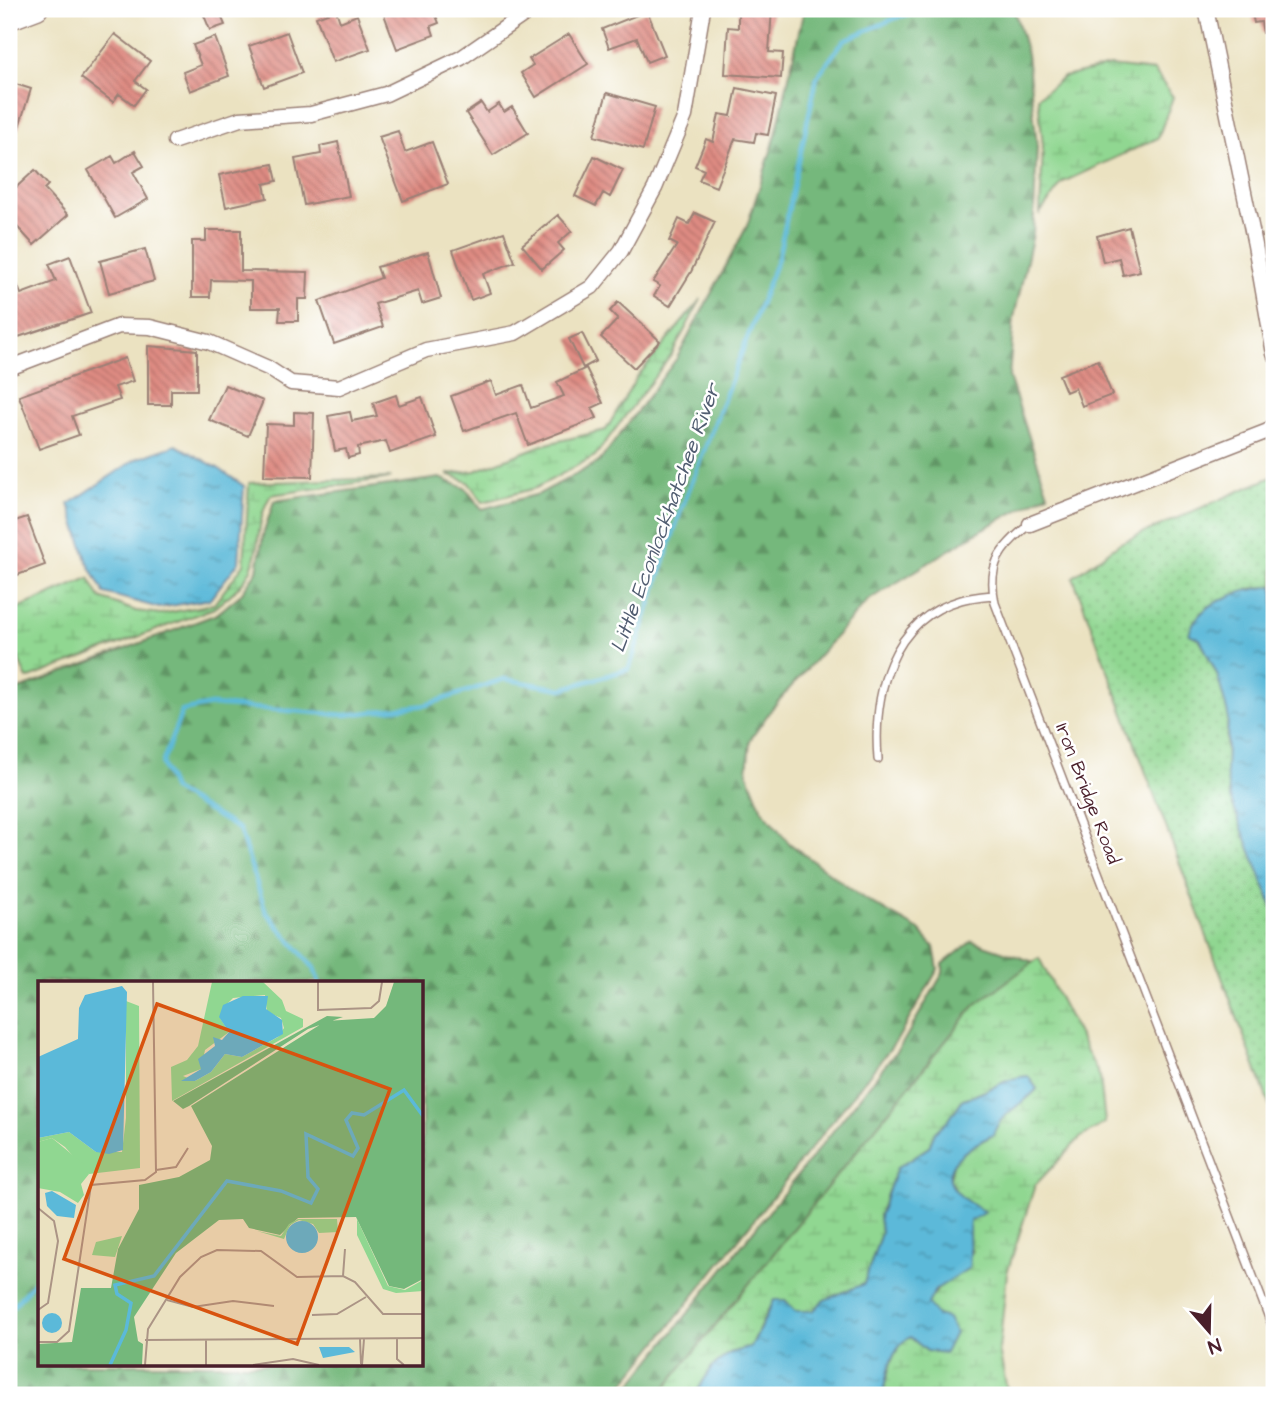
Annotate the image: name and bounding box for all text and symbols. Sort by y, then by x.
water label: Little Econlockhatchee River [603,378,728,656]
street label: Iron Bridge Road [1047,719,1127,869]
inset map [38,981,424,1366]
north arrow [1174,1296,1244,1366]
text: N [1204,1331,1225,1360]

